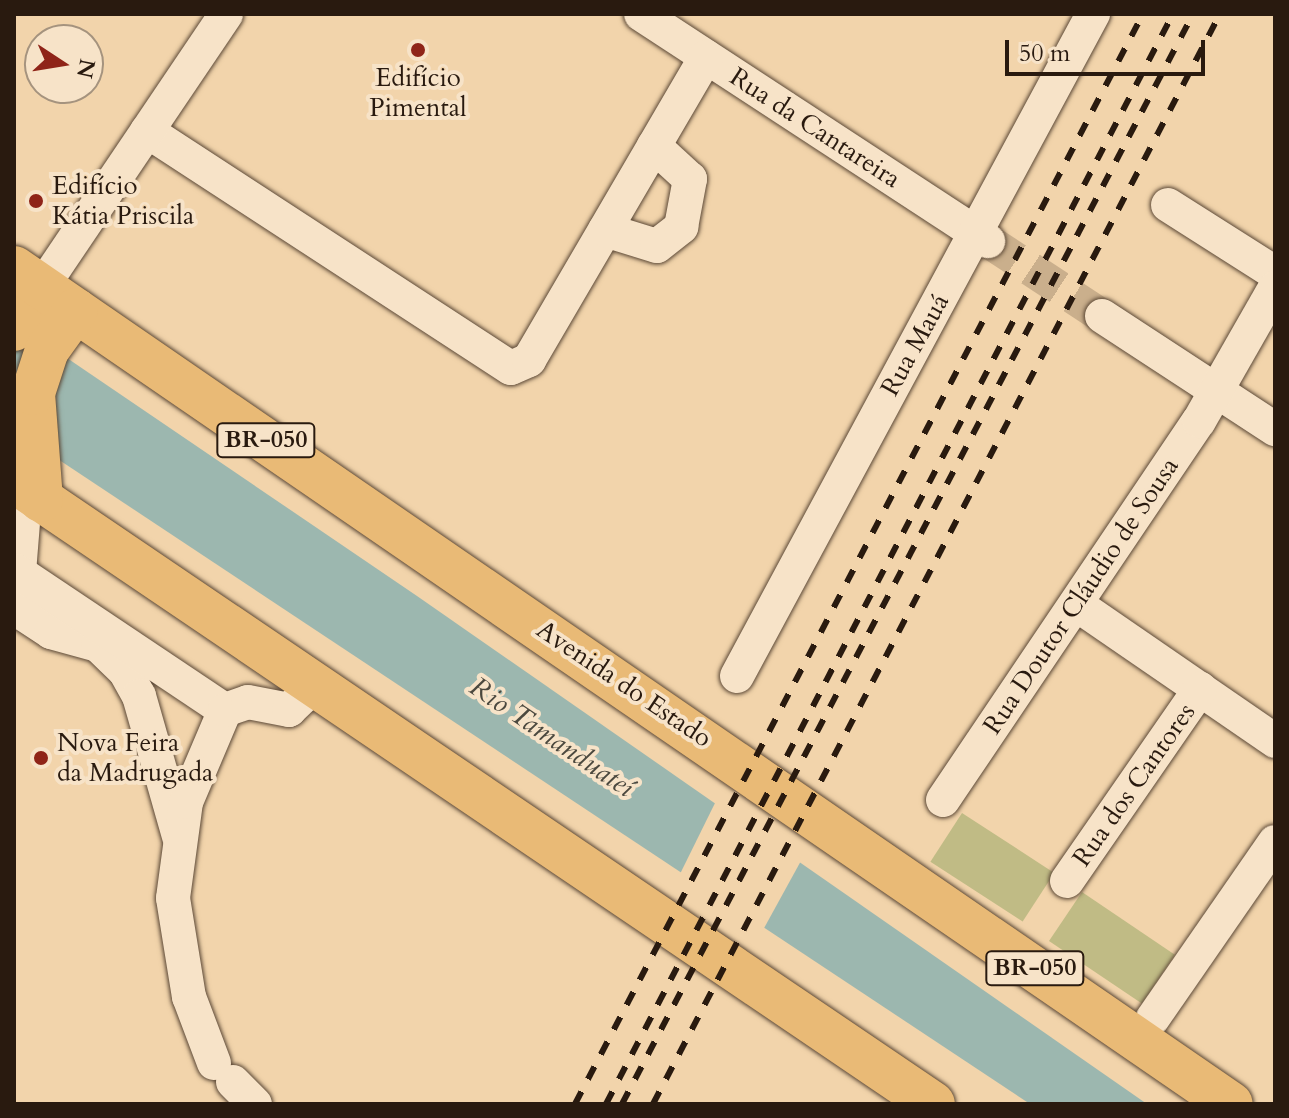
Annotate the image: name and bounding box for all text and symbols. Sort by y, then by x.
north arrow [24,24,104,104]
scale bar [1009,24,1209,74]
text: 50 m [1019,37,1070,70]
marker: Edifício Pimental [409,41,427,59]
text: N [69,56,102,81]
street label: Rua da Cantareira [724,61,906,195]
place label: Edifício Pimental [369,62,467,124]
place label: Edifício Kátia Priscila [52,170,194,232]
marker: Edifício Kátia Priscila [27,192,45,210]
street label: Rua Mauá [874,289,956,401]
road number: BR-050 [216,420,316,460]
street label: Rua Doutor Cláudio de Sousa [977,452,1185,740]
street label: Avenida do Estado [530,614,718,754]
water label: Rio Tamanduateí [463,670,641,804]
street label: Rua dos Cantores [1066,697,1202,873]
place label: Nova Feira da Madrugada [57,727,213,788]
marker: Nova Feira da Madrugada [32,749,50,767]
road number: BR-050 [985,948,1085,988]

